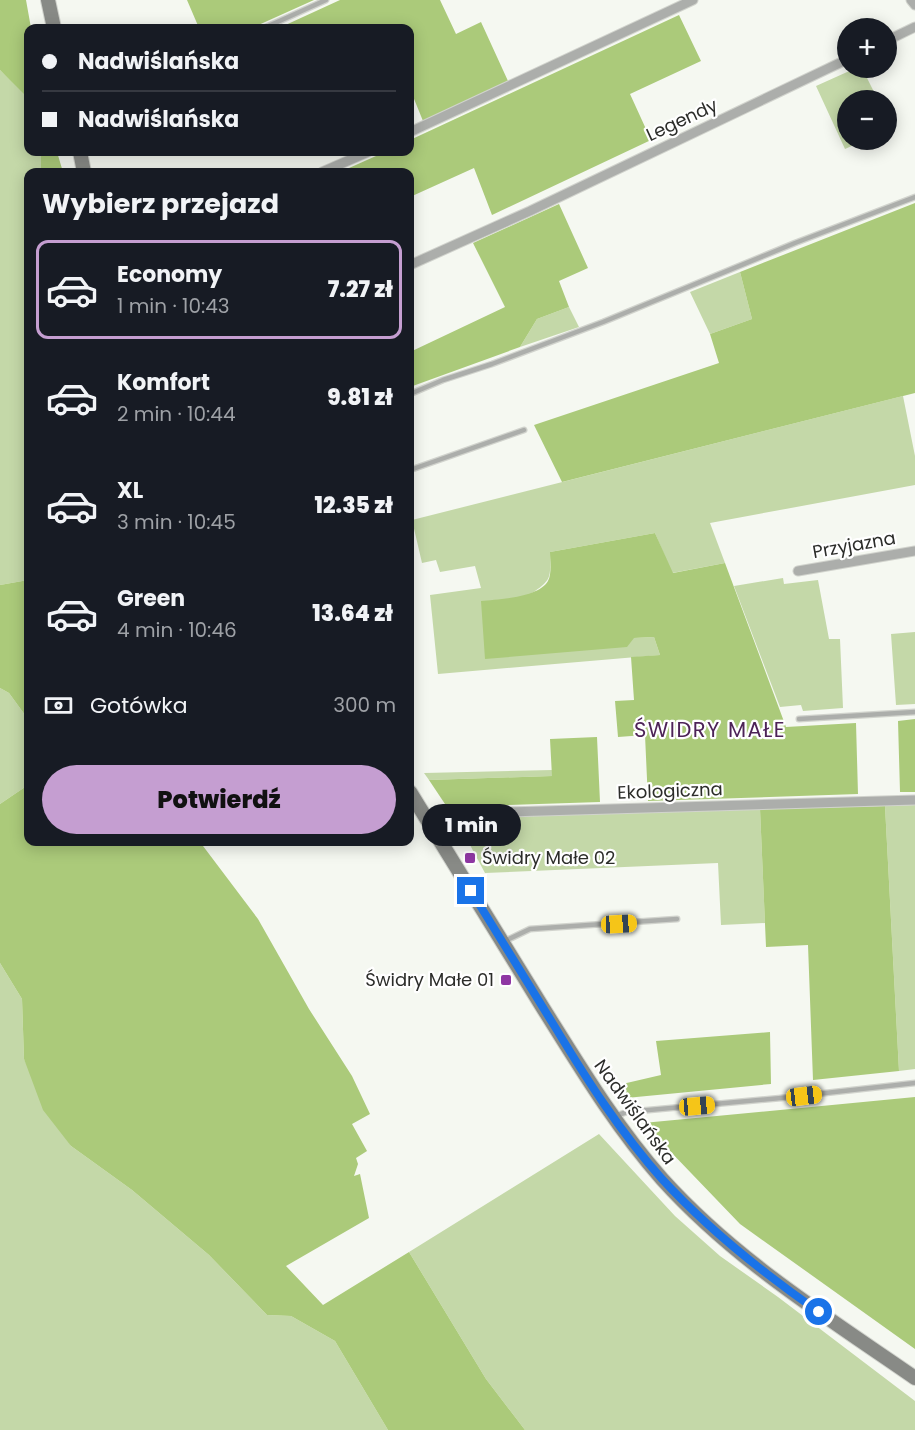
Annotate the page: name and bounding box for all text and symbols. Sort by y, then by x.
map controls [837,18,897,150]
button: + [837,18,897,78]
text: Nadwiślańska [78,46,239,77]
button: − [837,90,897,150]
street label: Legendy [642,92,722,147]
text: Nadwiślańska [78,104,239,135]
text: Wybierz przejazd [42,185,279,222]
text: Economy [117,259,222,290]
icon: car [45,263,99,317]
text: 7.27 zł [328,274,393,305]
text: 1 min · 10:43 [117,292,230,320]
text: Komfort [117,367,210,398]
icon: car [45,371,99,425]
text: 9.81 zł [327,382,393,413]
text: 2 min · 10:44 [117,400,235,428]
text: XL [117,475,143,506]
icon: car [45,479,99,533]
text: 12.35 zł [315,490,393,521]
text: 3 min · 10:45 [117,508,236,536]
street label: Przyjazna [810,525,897,564]
text: Green [117,583,185,614]
icon: car [45,587,99,641]
text: 13.64 zł [312,598,393,629]
text: 4 min · 10:46 [117,616,237,644]
icon: cash [42,689,75,722]
text: Gotówka [90,690,188,721]
text: 300 m [333,691,396,719]
district label: ŚWIDRY MAŁE [634,715,786,744]
button: Potwierdź [42,765,396,834]
street label: Ekologiczna [617,776,723,805]
callout: 1 min [422,804,520,846]
text: 1 min [445,811,498,839]
place label: Świdry Małe 02 [482,845,615,870]
marker: Świdry Małe 02 [463,851,477,865]
route end [457,877,484,904]
car [601,914,637,934]
place label: Świdry Małe 01 [365,967,494,992]
marker: Świdry Małe 01 [499,973,513,987]
street label: Nadwiślańska [589,1054,682,1169]
car [785,1085,823,1107]
car [678,1095,716,1117]
route start [805,1298,832,1325]

